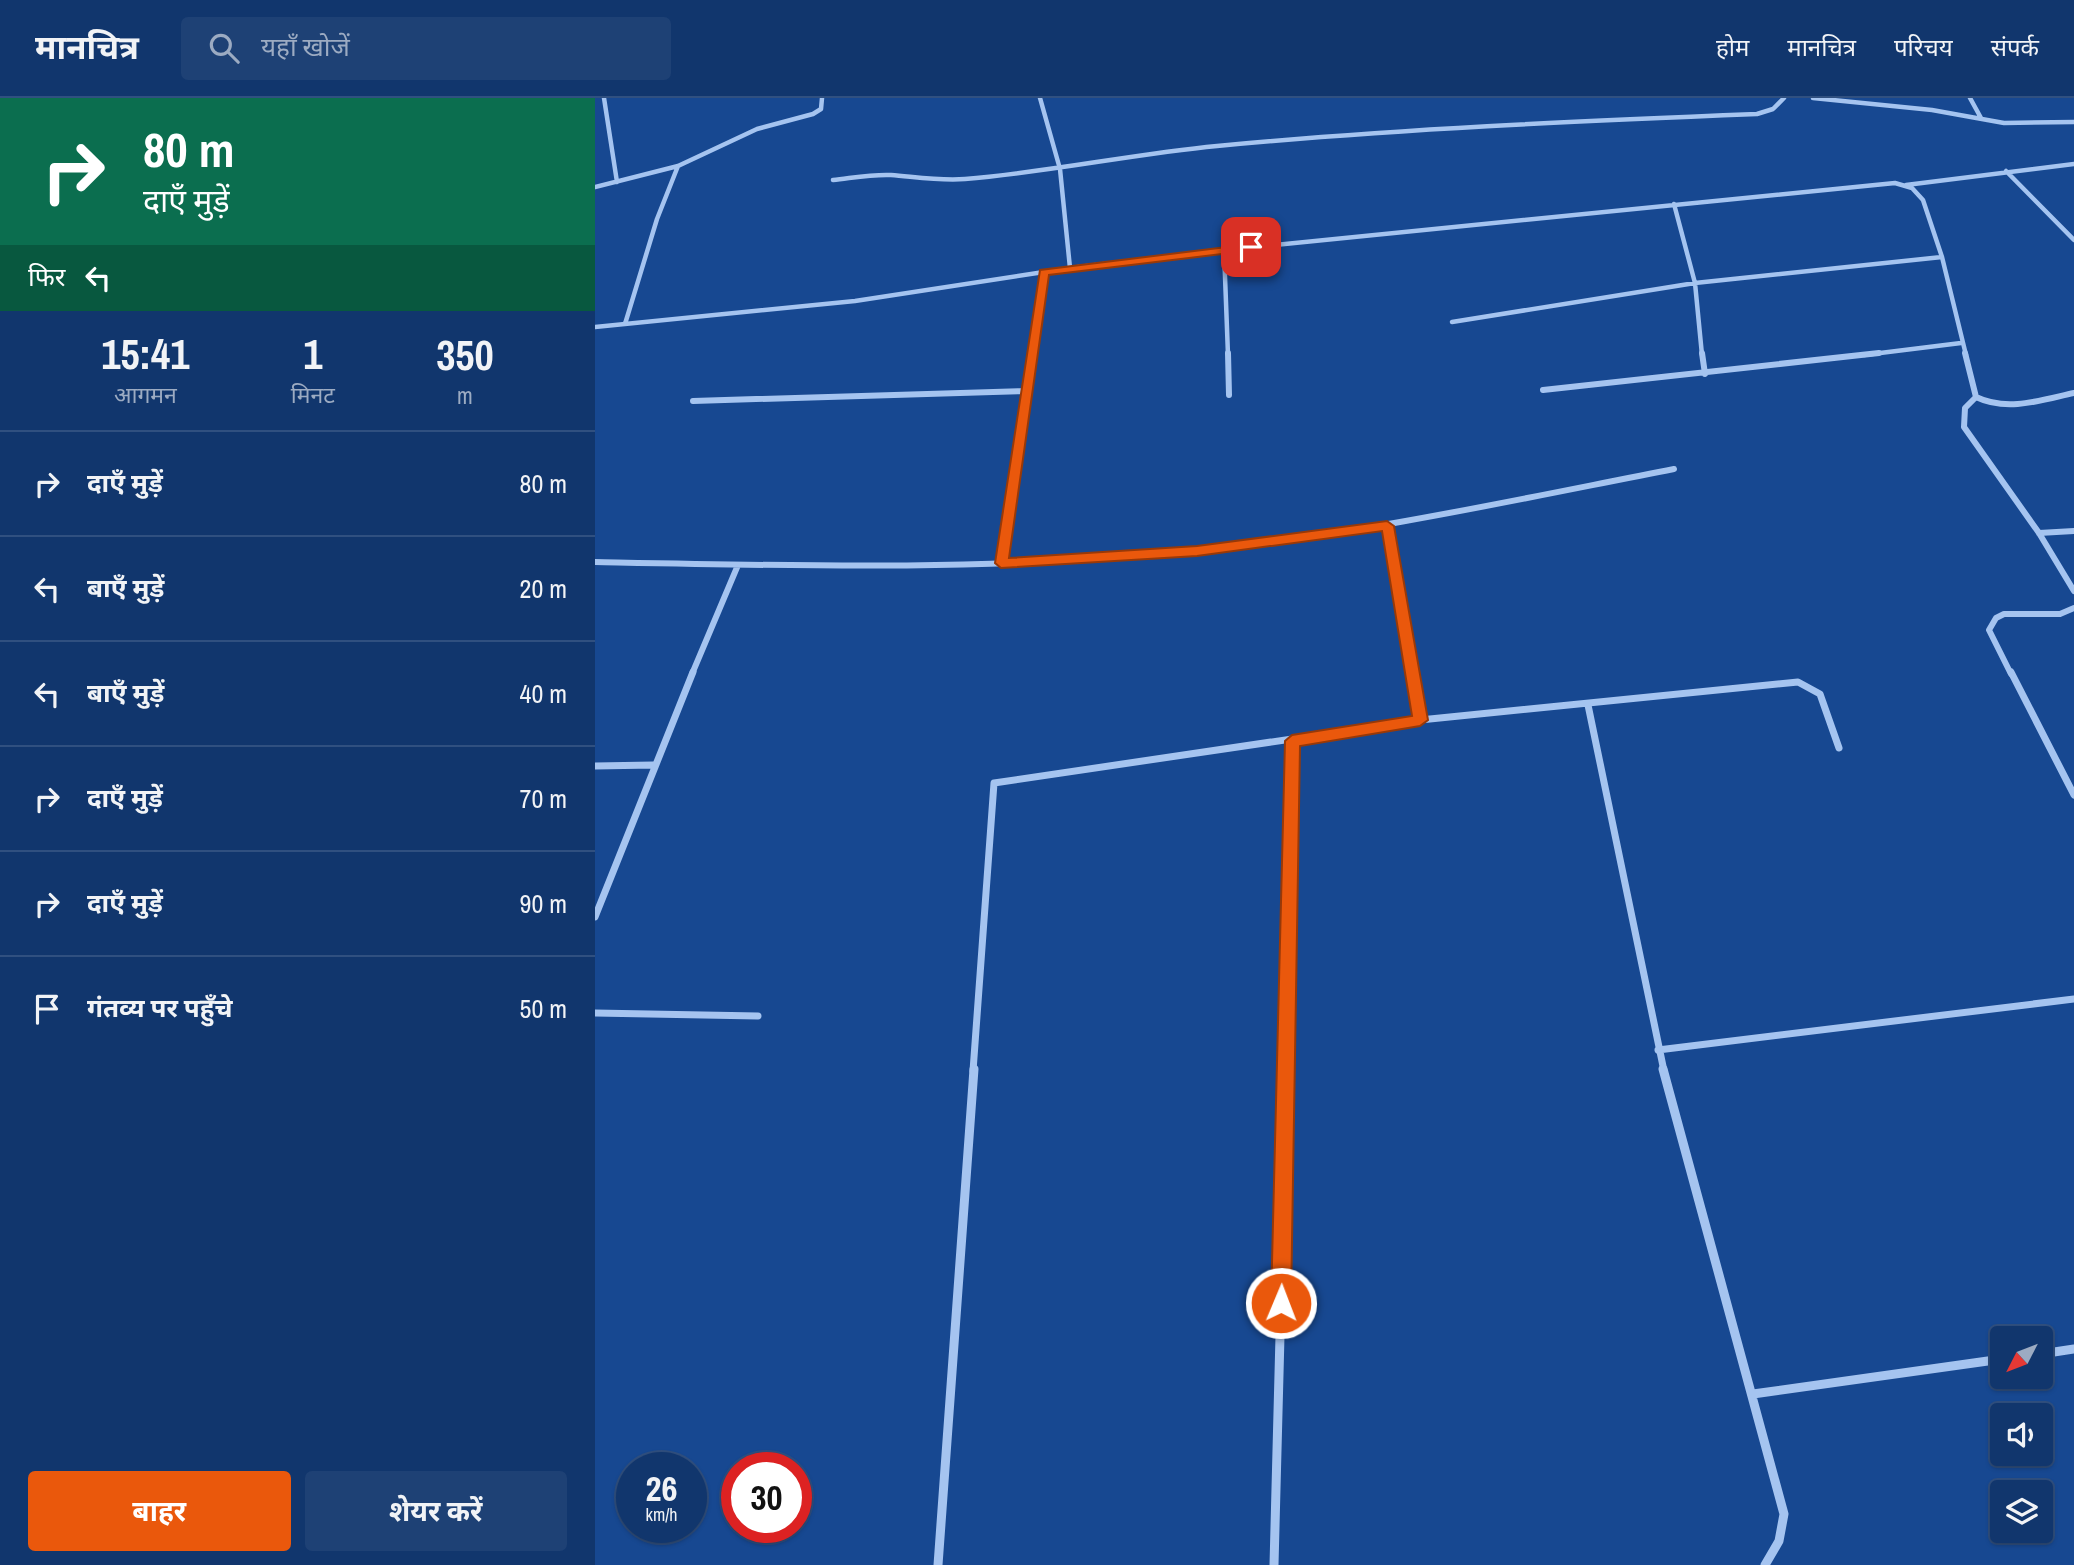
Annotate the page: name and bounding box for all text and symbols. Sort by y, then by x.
search box [181,17,671,80]
text: मानचित्र [35,25,139,69]
icon: search [205,29,243,67]
text: यहाँ खोजें [261,29,350,64]
text: होम [1716,31,1749,63]
text: मानचित्र [1787,31,1856,63]
text: परिचय [1894,31,1953,63]
text: संपर्क [1991,31,2039,63]
text: 80 m [143,116,235,182]
icon: right [28,126,119,217]
text: दाएँ मुड़ें [143,179,230,222]
pin [1221,217,1281,277]
icon: arrive [1232,228,1270,266]
text: फिर [28,259,65,294]
icon: left [79,259,117,297]
text: 15:41 [101,326,189,382]
text: 1 [303,326,322,382]
text: 350 [436,327,494,383]
text: आगमन [114,379,177,410]
text: मिनट [291,379,335,410]
text: m [457,380,473,411]
icon: right [28,465,66,503]
text: दाएँ मुड़ें [87,465,163,500]
text: 80 m [520,466,567,501]
icon: left [28,570,66,608]
text: बाएँ मुड़ें [87,570,164,605]
text: 20 m [520,571,567,606]
icon: left [28,675,66,713]
text: बाएँ मुड़ें [87,675,164,710]
text: 40 m [520,676,567,711]
icon: right [28,780,66,818]
text: दाएँ मुड़ें [87,780,163,815]
text: 70 m [520,781,567,816]
icon: right [28,885,66,923]
text: दाएँ मुड़ें [87,885,163,920]
text: 90 m [520,886,567,921]
icon: arrive [28,990,66,1028]
text: गंतव्य पर पहुँचे [87,990,233,1025]
text: 50 m [520,991,567,1026]
position arrow [1244,1266,1318,1340]
north arrow [1990,1326,2053,1390]
map controls [1990,1326,2053,1543]
button: sound [1990,1403,2053,1466]
speed limit sign: 30 [721,1452,812,1543]
text: 26 [646,1465,677,1512]
button: बाहर [28,1471,291,1551]
button: शेयर करें [305,1471,567,1551]
button: layers [1990,1480,2053,1543]
text: km/h [646,1502,678,1527]

